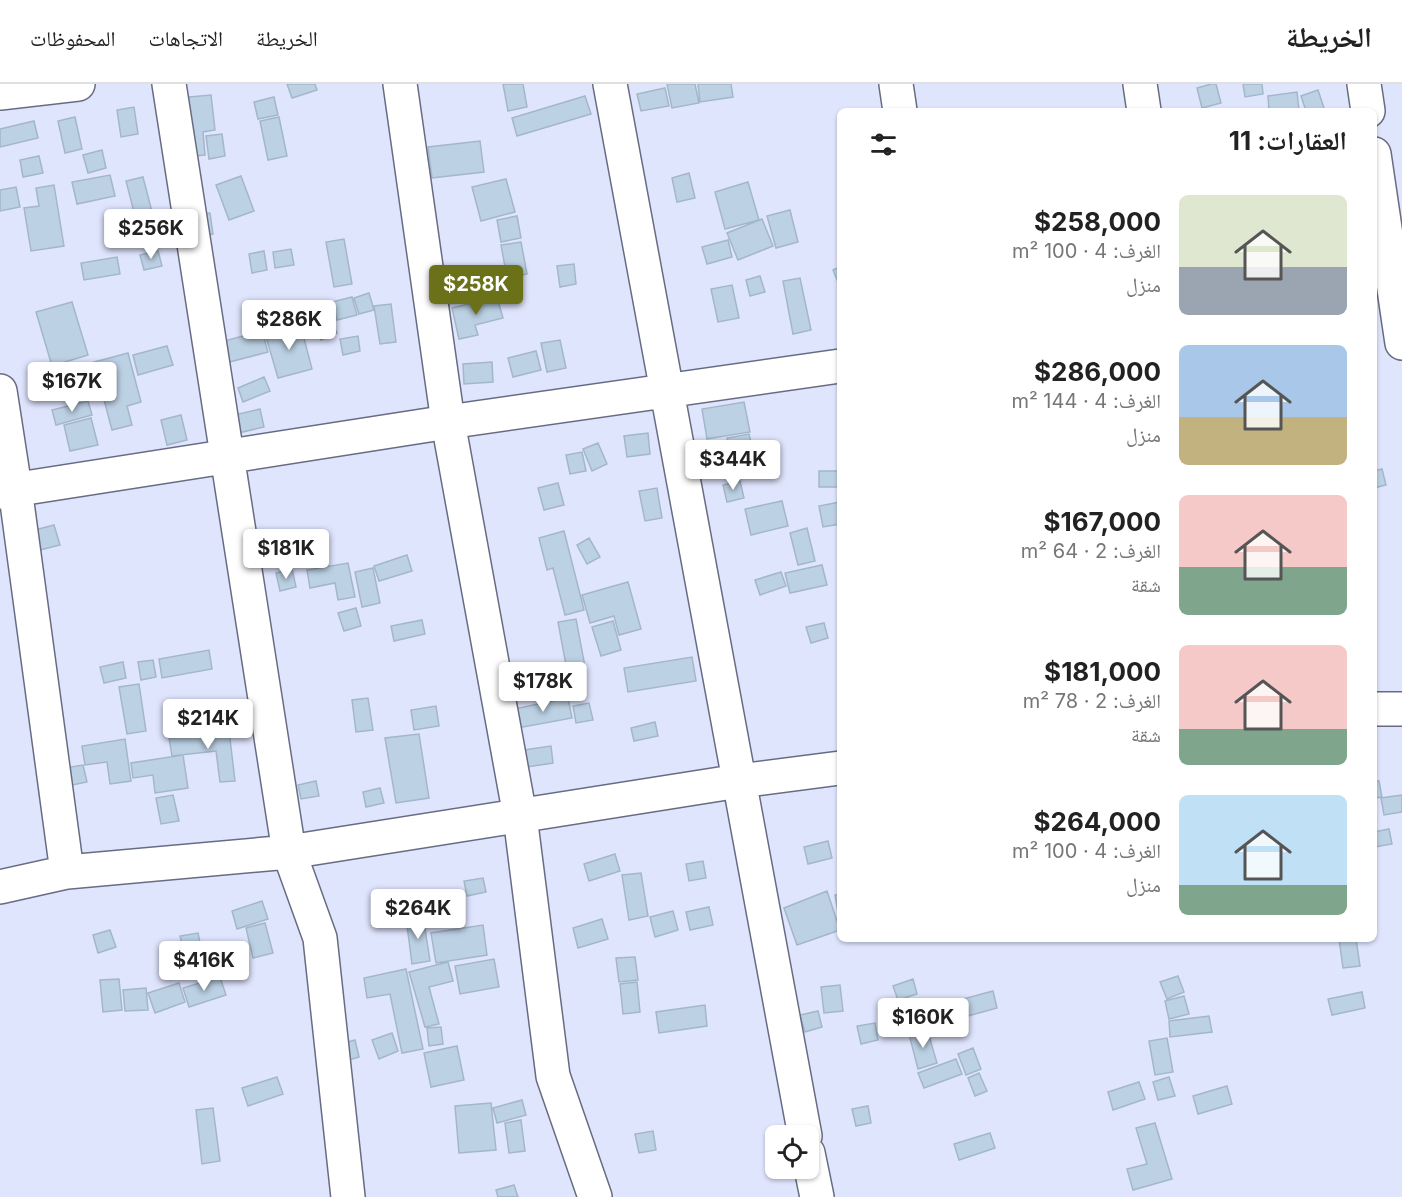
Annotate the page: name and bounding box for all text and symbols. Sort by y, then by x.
text: الخريطة [1286,20,1372,54]
text: المحفوظات [30,26,115,51]
text: الاتجاهات [148,26,223,51]
text: الخريطة [256,26,318,51]
text: العقارات: 11 [1229,125,1347,156]
icon: filters [867,128,900,161]
text: $258,000 [1034,206,1161,237]
pin: $256K [109,209,193,260]
text: $256K [118,216,184,240]
icon: home [1227,219,1299,291]
text: الغرف: 4 · 100 m² [1012,239,1161,263]
pin: $258K [434,265,518,316]
text: $258K [443,272,509,296]
text: منزل [1126,273,1161,297]
pin: $286K [247,300,331,351]
text: $286K [256,307,322,331]
text: $286,000 [1034,356,1161,387]
pin: $167K [30,362,114,413]
text: $167K [42,369,102,393]
icon: home [1227,369,1299,441]
text: الغرف: 4 · 144 m² [1011,389,1161,413]
text: منزل [1126,423,1161,447]
pin: $344K [691,440,775,491]
text: $344K [699,447,767,471]
text: $167,000 [1043,506,1161,537]
icon: home [1227,519,1299,591]
pin: $181K [244,529,328,580]
text: $181K [257,536,315,560]
text: الغرف: 2 · 64 m² [1021,539,1161,563]
text: شقة [1131,573,1161,597]
text: $181,000 [1044,656,1161,687]
pin: $178K [501,662,585,713]
text: $178K [513,669,573,693]
icon: home [1227,669,1299,741]
text: الغرف: 2 · 78 m² [1023,689,1161,713]
pin: $214K [166,699,250,750]
text: $214K [177,706,239,730]
text: شقة [1131,723,1161,747]
text: $264,000 [1033,806,1161,837]
icon: home [1227,819,1299,891]
text: الغرف: 4 · 100 m² [1012,839,1161,863]
text: منزل [1126,873,1161,897]
pin: $264K [376,889,460,940]
text: $264K [385,896,451,920]
pin: $416K [162,941,246,992]
text: $416K [173,948,235,972]
pin: $160K [881,998,965,1049]
text: $160K [892,1005,954,1029]
map controls [765,1125,819,1179]
button: locate [765,1125,819,1179]

